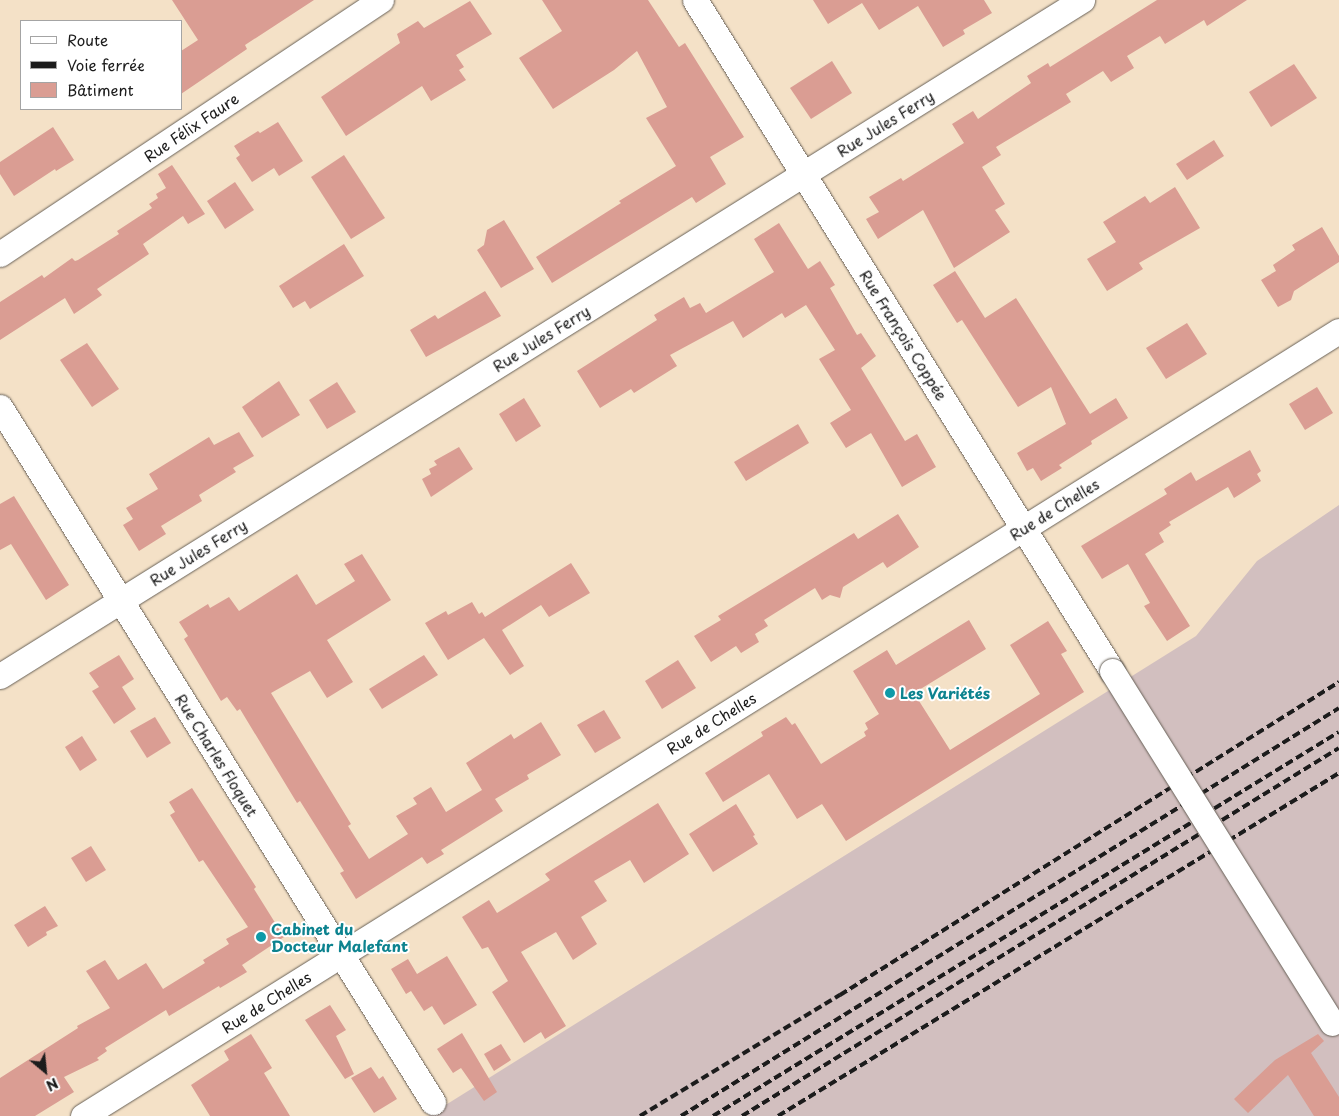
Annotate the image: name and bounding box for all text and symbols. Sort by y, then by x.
legend [20,20,182,110]
text: Route [67,28,108,51]
text: Voie ferrée [67,53,145,76]
text: Bâtiment [67,78,134,101]
street label: Rue Jules Ferry [832,86,938,160]
street label: Rue Félix Faure [140,89,242,165]
street label: Rue François Coppée [856,266,952,404]
street label: Rue Jules Ferry [488,301,594,375]
street label: Rue de Chelles [1005,473,1103,545]
street label: Rue Jules Ferry [145,515,251,589]
place label: Les Variétés [900,684,992,702]
street label: Rue de Chelles [662,687,760,759]
marker: Les Variétés [884,687,896,699]
street label: Rue Charles Floquet [171,689,263,821]
place label: Cabinet du Docteur Malefant [271,919,407,954]
marker: Cabinet du Docteur Malefant [255,931,267,943]
street label: Rue de Chelles [217,966,315,1038]
north arrow [20,1046,70,1096]
text: N [42,1073,62,1097]

